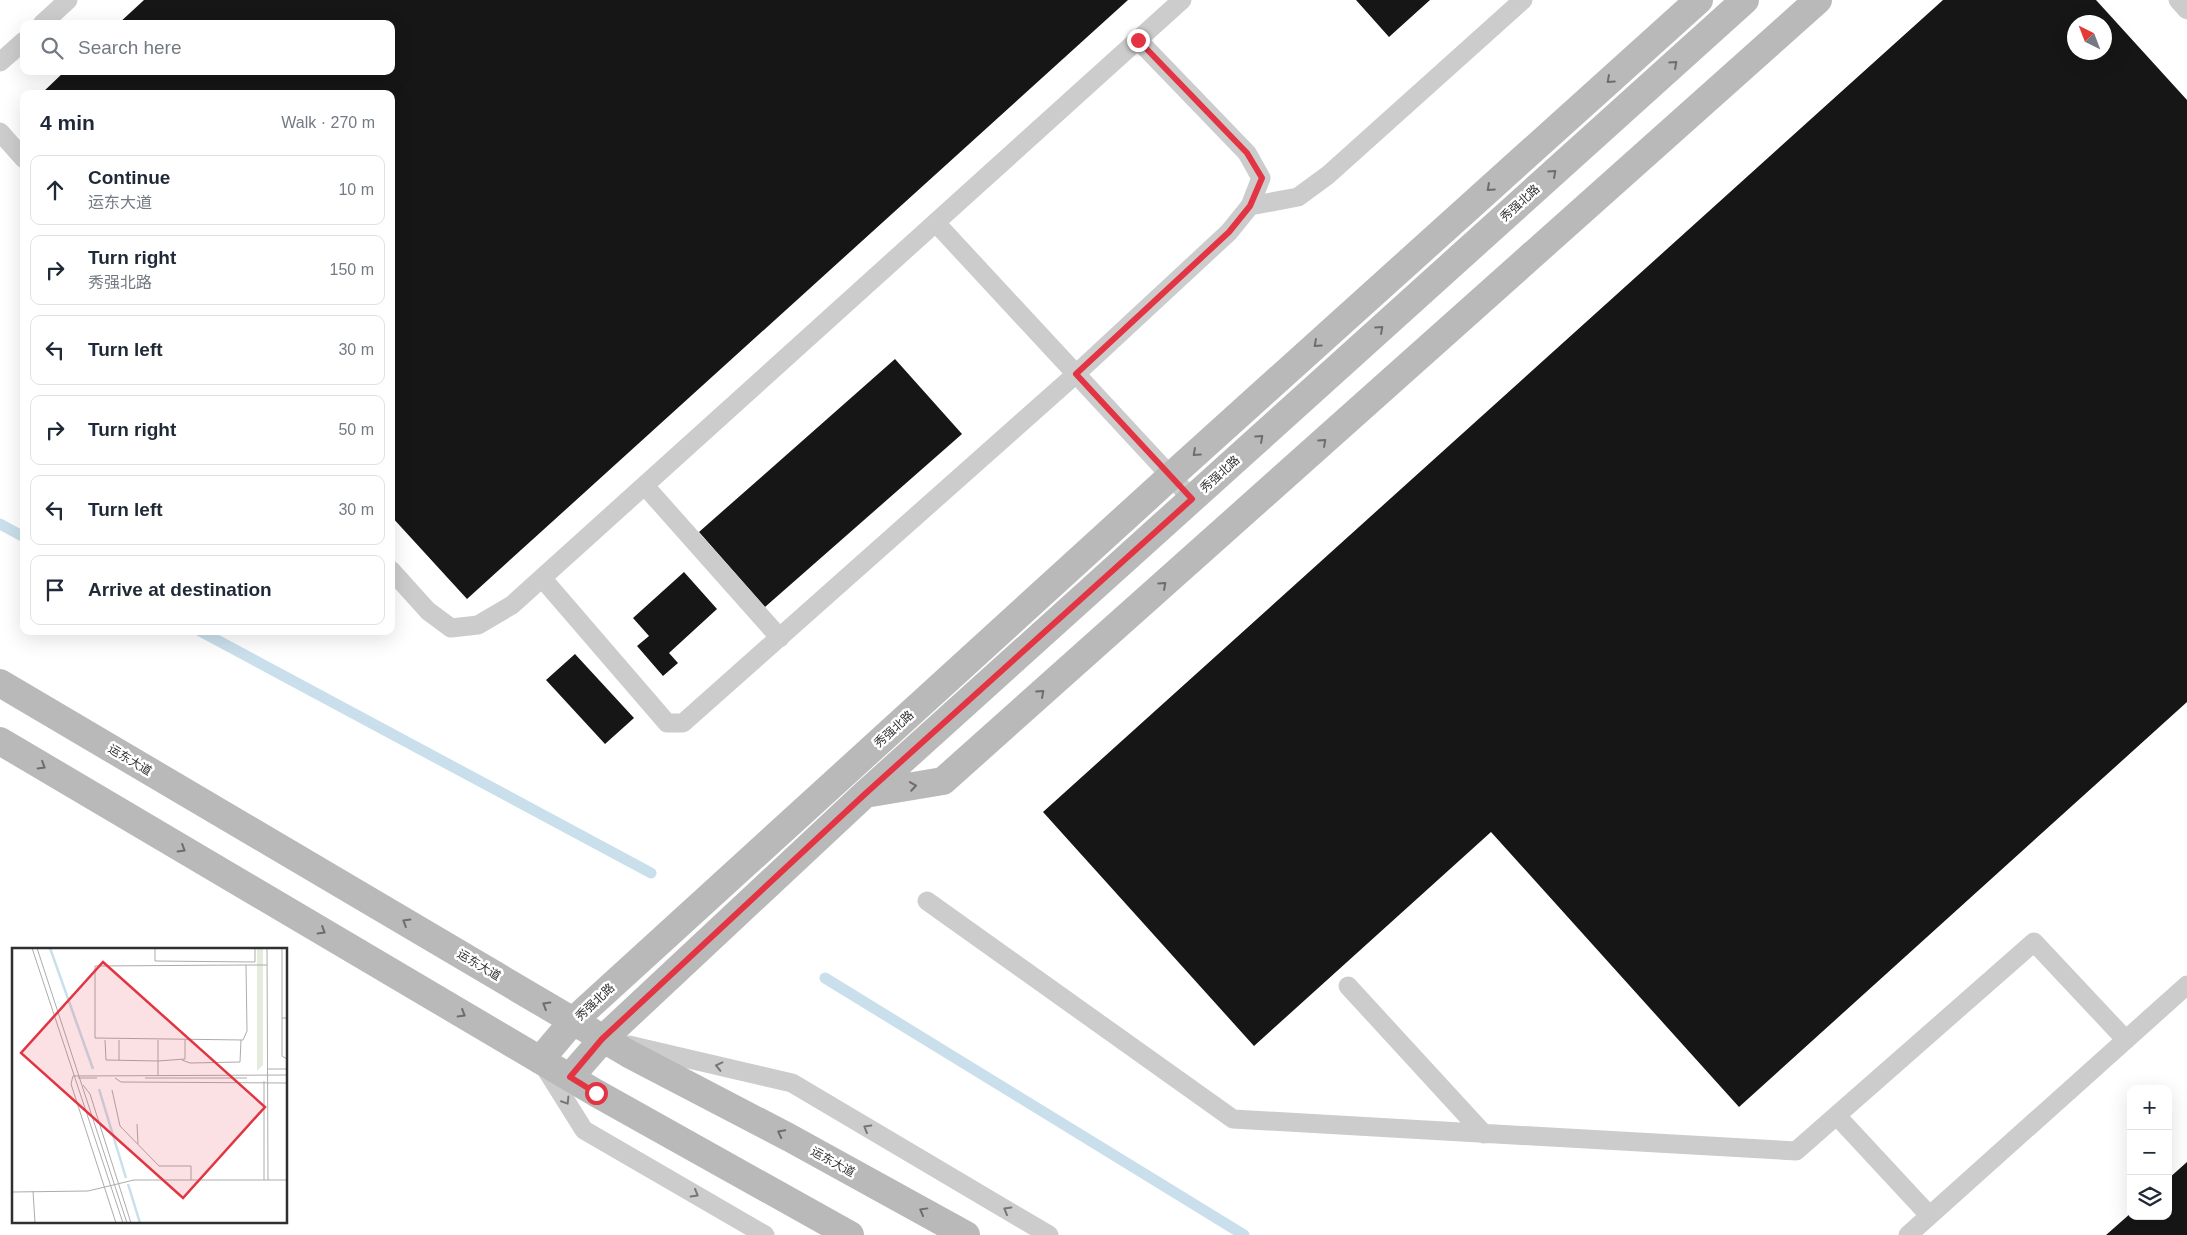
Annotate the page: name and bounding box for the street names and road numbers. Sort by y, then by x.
street label: 秀强北路 [1497,182,1543,224]
street label: 秀强北路 [1197,453,1243,495]
street label: 秀强北路 [871,708,917,750]
street label: 运东大道 [106,742,154,778]
street label: 运东大道 [455,947,503,983]
street label: 秀强北路 [573,981,617,1023]
street label: 运东大道 [809,1144,857,1180]

